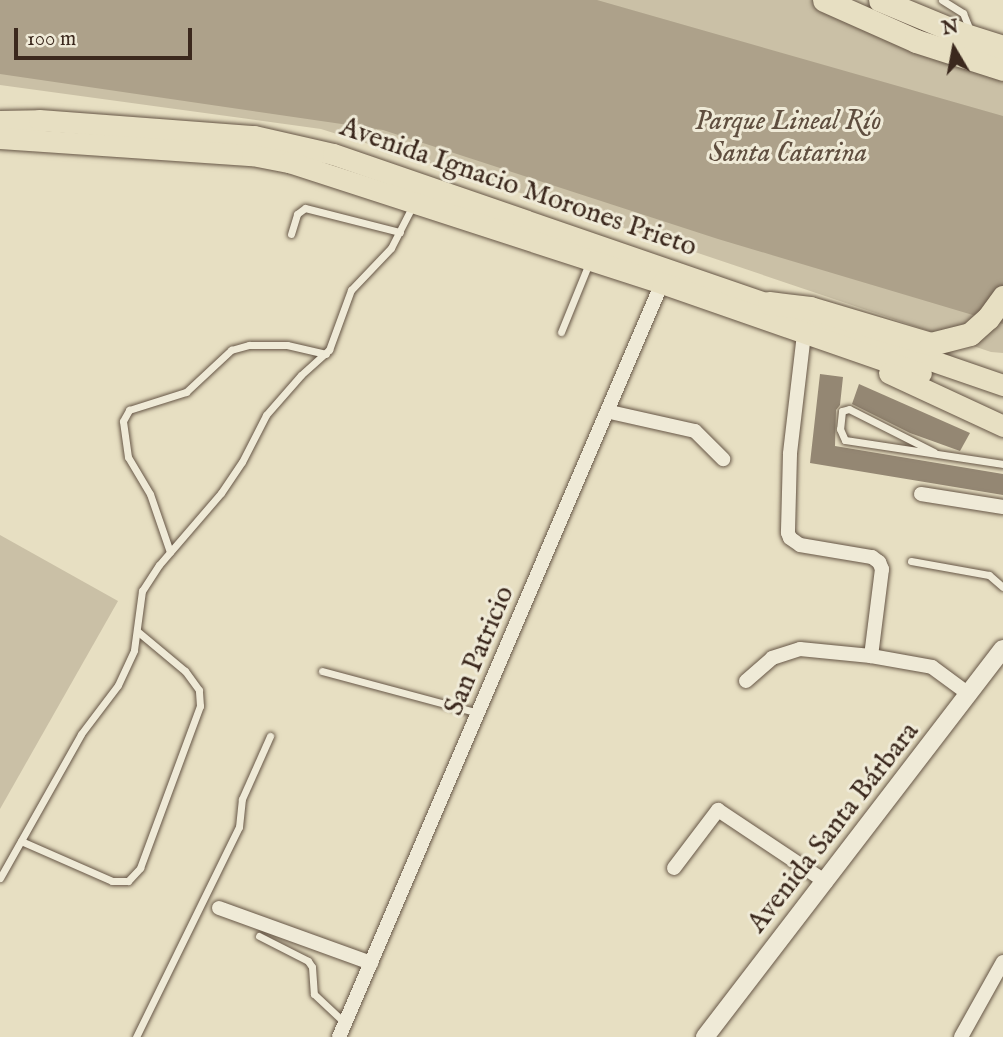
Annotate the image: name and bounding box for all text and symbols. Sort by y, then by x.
scale bar [18,14,196,58]
north arrow [919,14,989,84]
text: N [940,15,961,42]
text: 100 m [27,26,76,53]
park label: Parque Lineal Río Santa Catarina [695,105,881,171]
street label: Avenida Ignacio Morones Prieto [335,111,701,265]
street label: San Patricio [438,581,522,721]
street label: Avenida Santa Bárbara [741,716,927,940]

